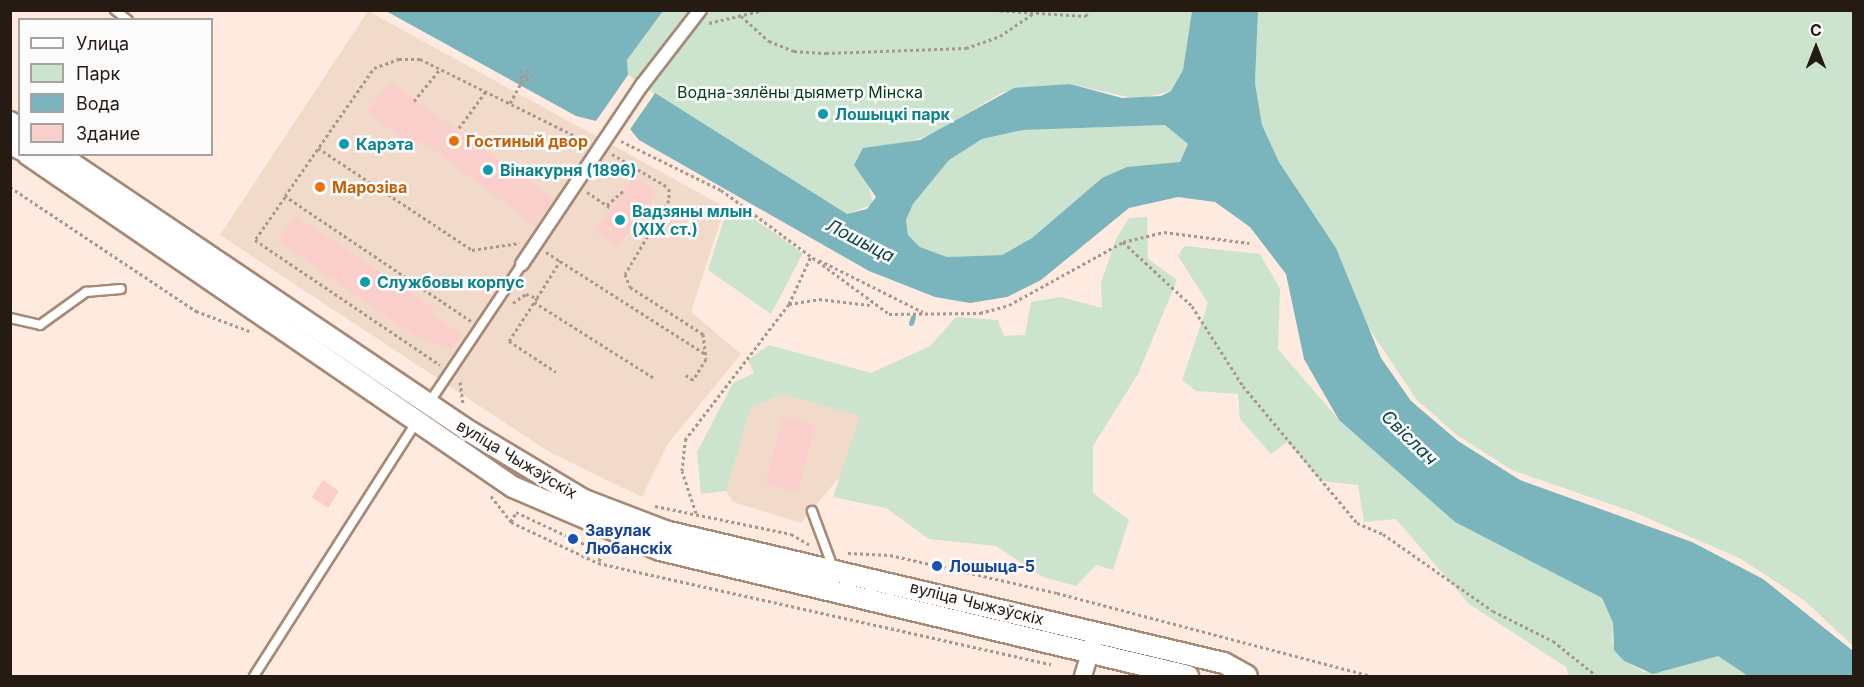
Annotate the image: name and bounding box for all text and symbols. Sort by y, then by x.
legend [18,18,213,156]
north arrow [1786,18,1846,78]
text: С [1810,20,1822,40]
text: Улица [76,33,129,54]
text: Парк [76,63,120,84]
park label: Водна-зялёны дыяметр Мінска [677,82,923,102]
text: Вода [76,93,120,114]
place label: Лошыцкі парк [835,104,950,124]
marker: Лошыцкі парк [816,107,830,121]
text: Здание [76,123,140,144]
place label: Гостиный двор [466,131,588,151]
place label: Карэта [356,134,414,154]
marker: Гостиный двор [447,134,461,148]
marker: Карэта [337,137,351,151]
place label: Вінакурня (1896) [500,160,636,180]
marker: Вінакурня (1896) [481,163,495,177]
place label: Марозіва [332,177,407,197]
marker: Марозіва [313,180,327,194]
place label: Вадзяны млын (XIX ст.) [632,201,752,239]
marker: Вадзяны млын (XIX ст.) [613,213,627,227]
water label: Лошыца [822,215,898,267]
place label: Службовы корпус [377,272,524,292]
marker: Службовы корпус [358,275,372,289]
water label: Свіслач [1376,406,1442,470]
street label: вуліца Чыжэўскіх [453,415,581,503]
place label: Завулак Любанскіх [585,520,672,558]
marker: Завулак Любанскіх [566,532,580,546]
place label: Лошыца-5 [949,556,1035,576]
marker: Лошыца-5 [930,559,944,573]
street label: вуліца Чыжэўскіх [908,577,1046,629]

